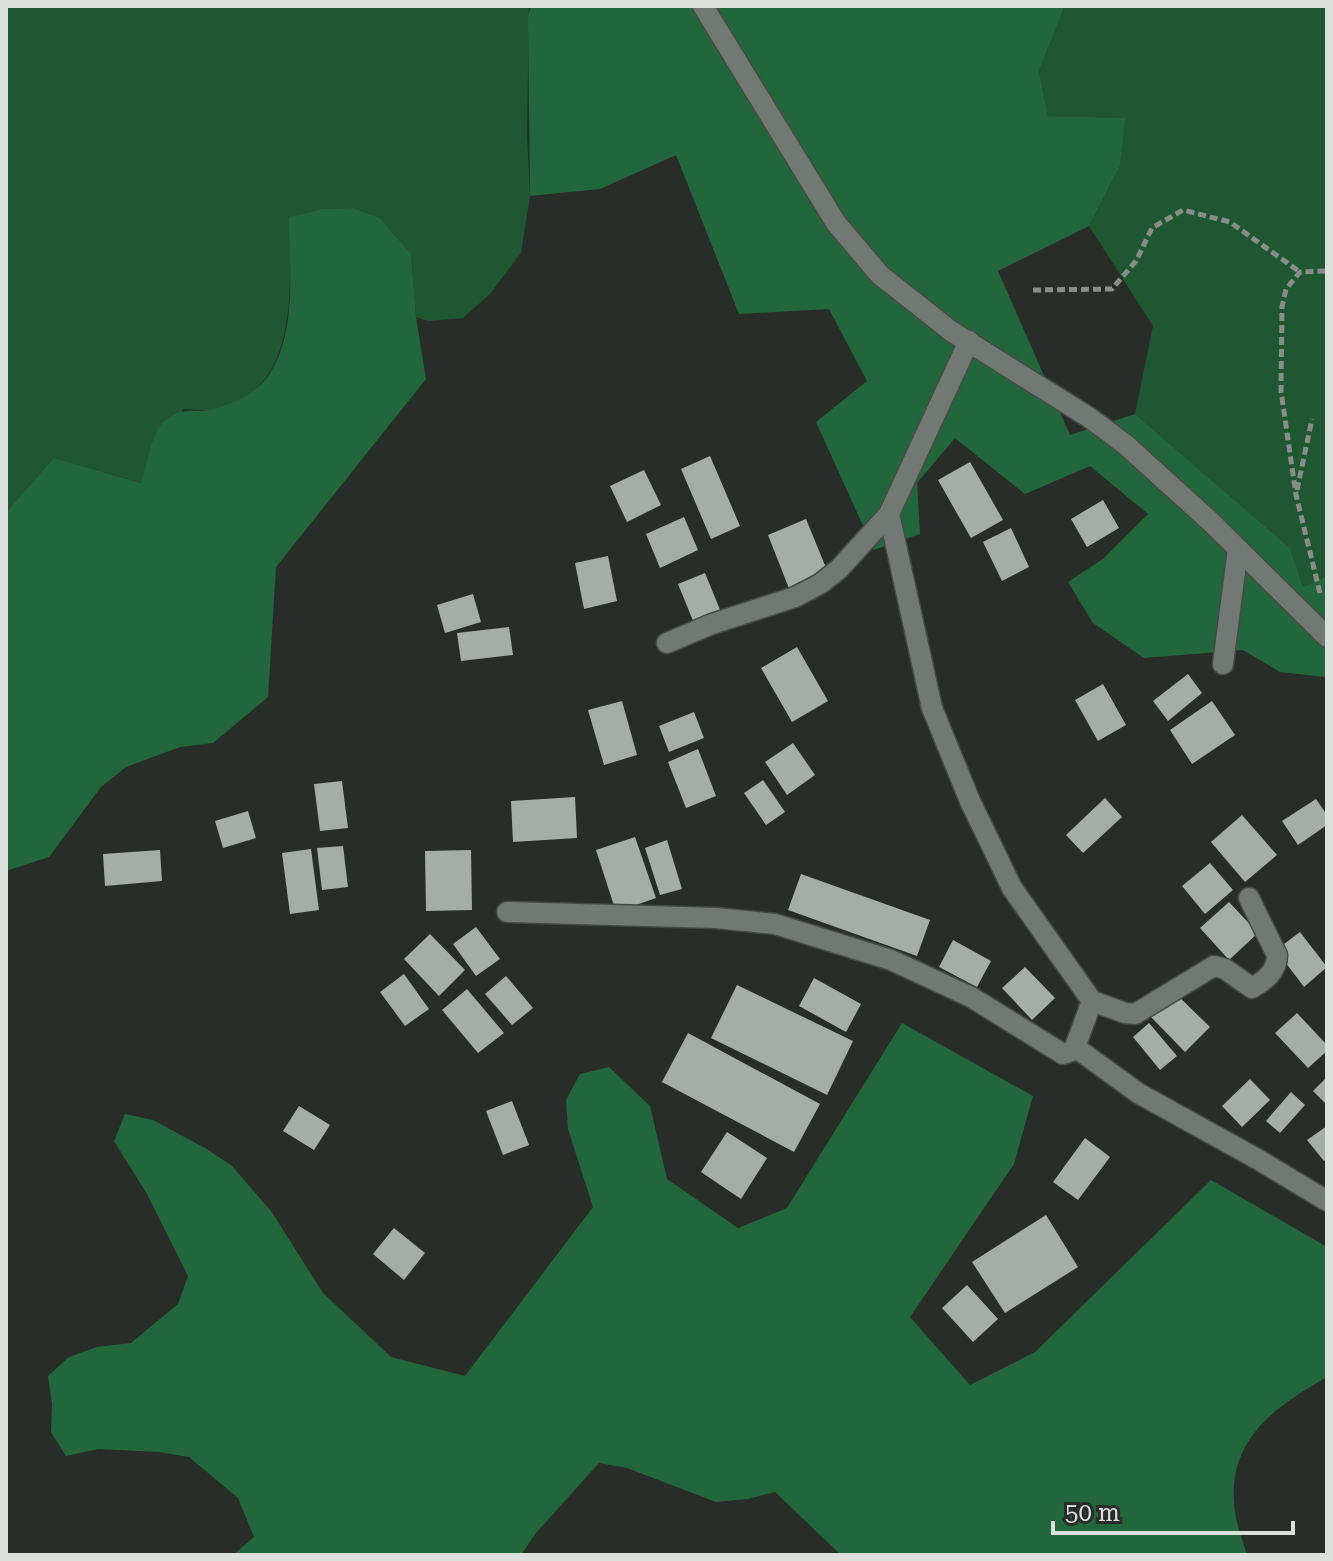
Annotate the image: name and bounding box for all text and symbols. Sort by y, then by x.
scale bar [1053,1485,1293,1535]
text: 50 m [1065,1499,1120,1527]

